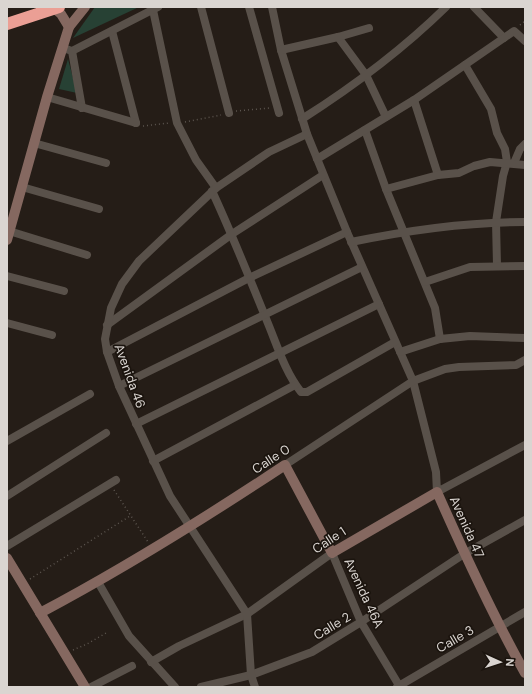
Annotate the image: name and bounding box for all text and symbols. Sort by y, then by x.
street label: Avenida 46 [111,342,149,410]
street label: Calle 0 [249,440,293,478]
street label: Avenida 47 [446,493,488,561]
street label: Calle 1 [309,523,349,557]
street label: Avenida 46A [340,555,388,631]
street label: Calle 2 [310,608,354,644]
street label: Calle 3 [433,621,477,657]
north arrow [480,642,520,682]
text: N [503,658,517,667]

